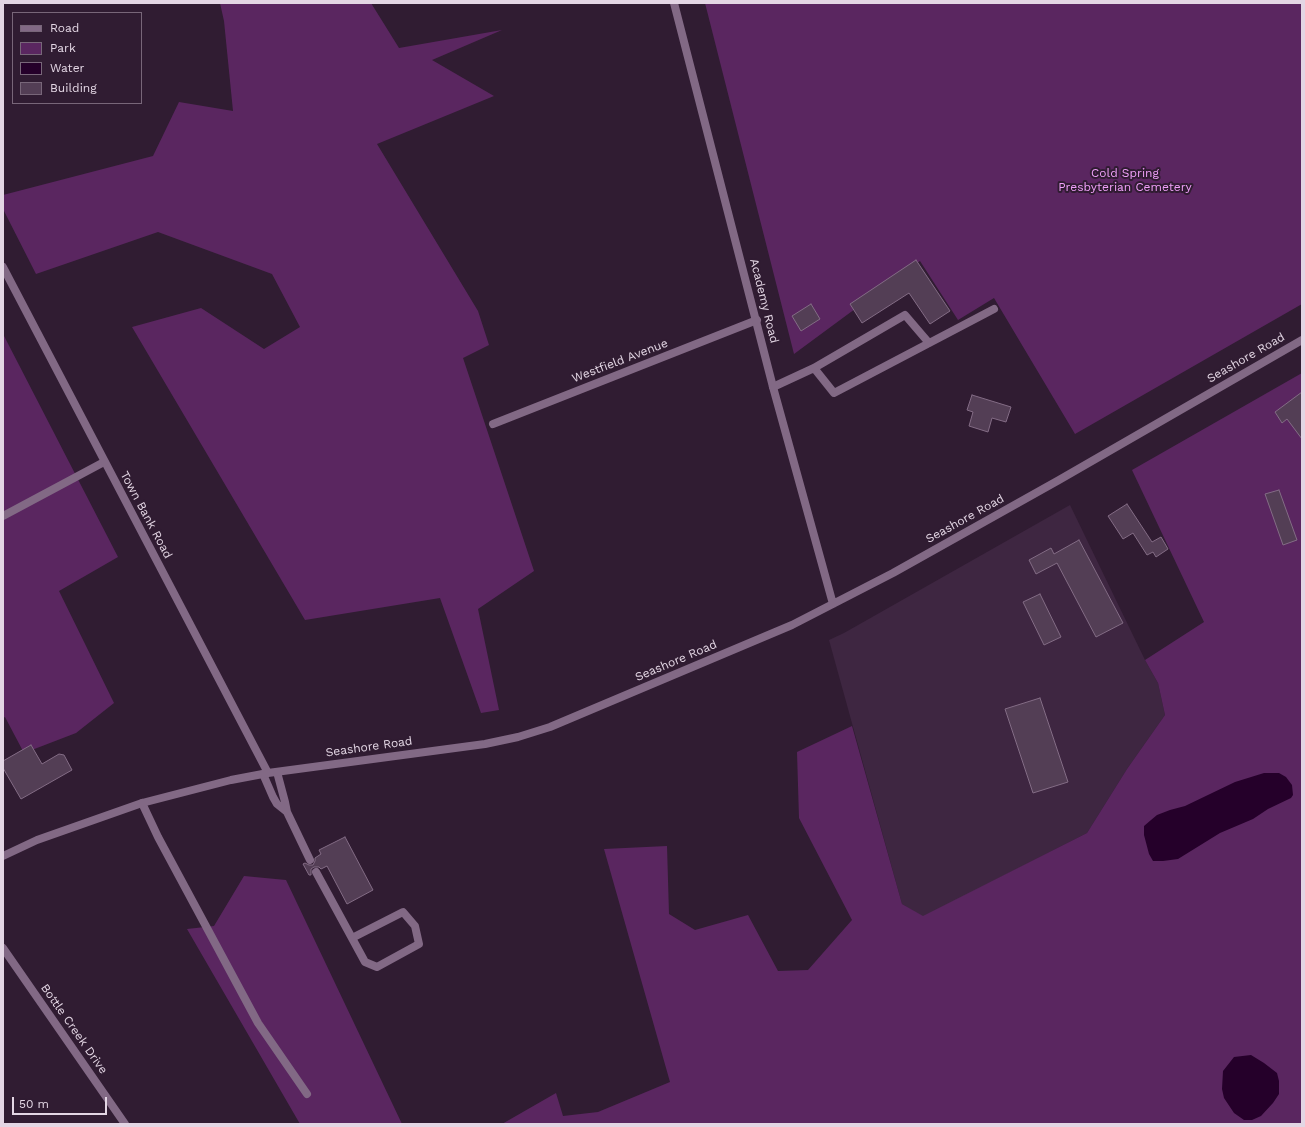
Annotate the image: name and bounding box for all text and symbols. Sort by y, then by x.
legend [12,12,142,104]
text: Road [50,21,79,35]
text: Park [50,41,76,55]
text: Water [50,61,84,75]
text: Building [50,81,97,95]
park label: Cold Spring Presbyterian Cemetery [1058,166,1192,194]
street label: Academy Road [747,257,781,345]
street label: Seashore Road [1205,330,1287,386]
street label: Westfield Avenue [570,336,670,386]
street label: Town Bank Road [117,469,175,561]
street label: Seashore Road [923,492,1007,546]
street label: Seashore Road [633,637,719,685]
street label: Seashore Road [325,734,413,760]
street label: Bottle Creek Drive [38,981,110,1077]
scale bar [14,1089,109,1115]
text: 50 m [19,1097,49,1111]

